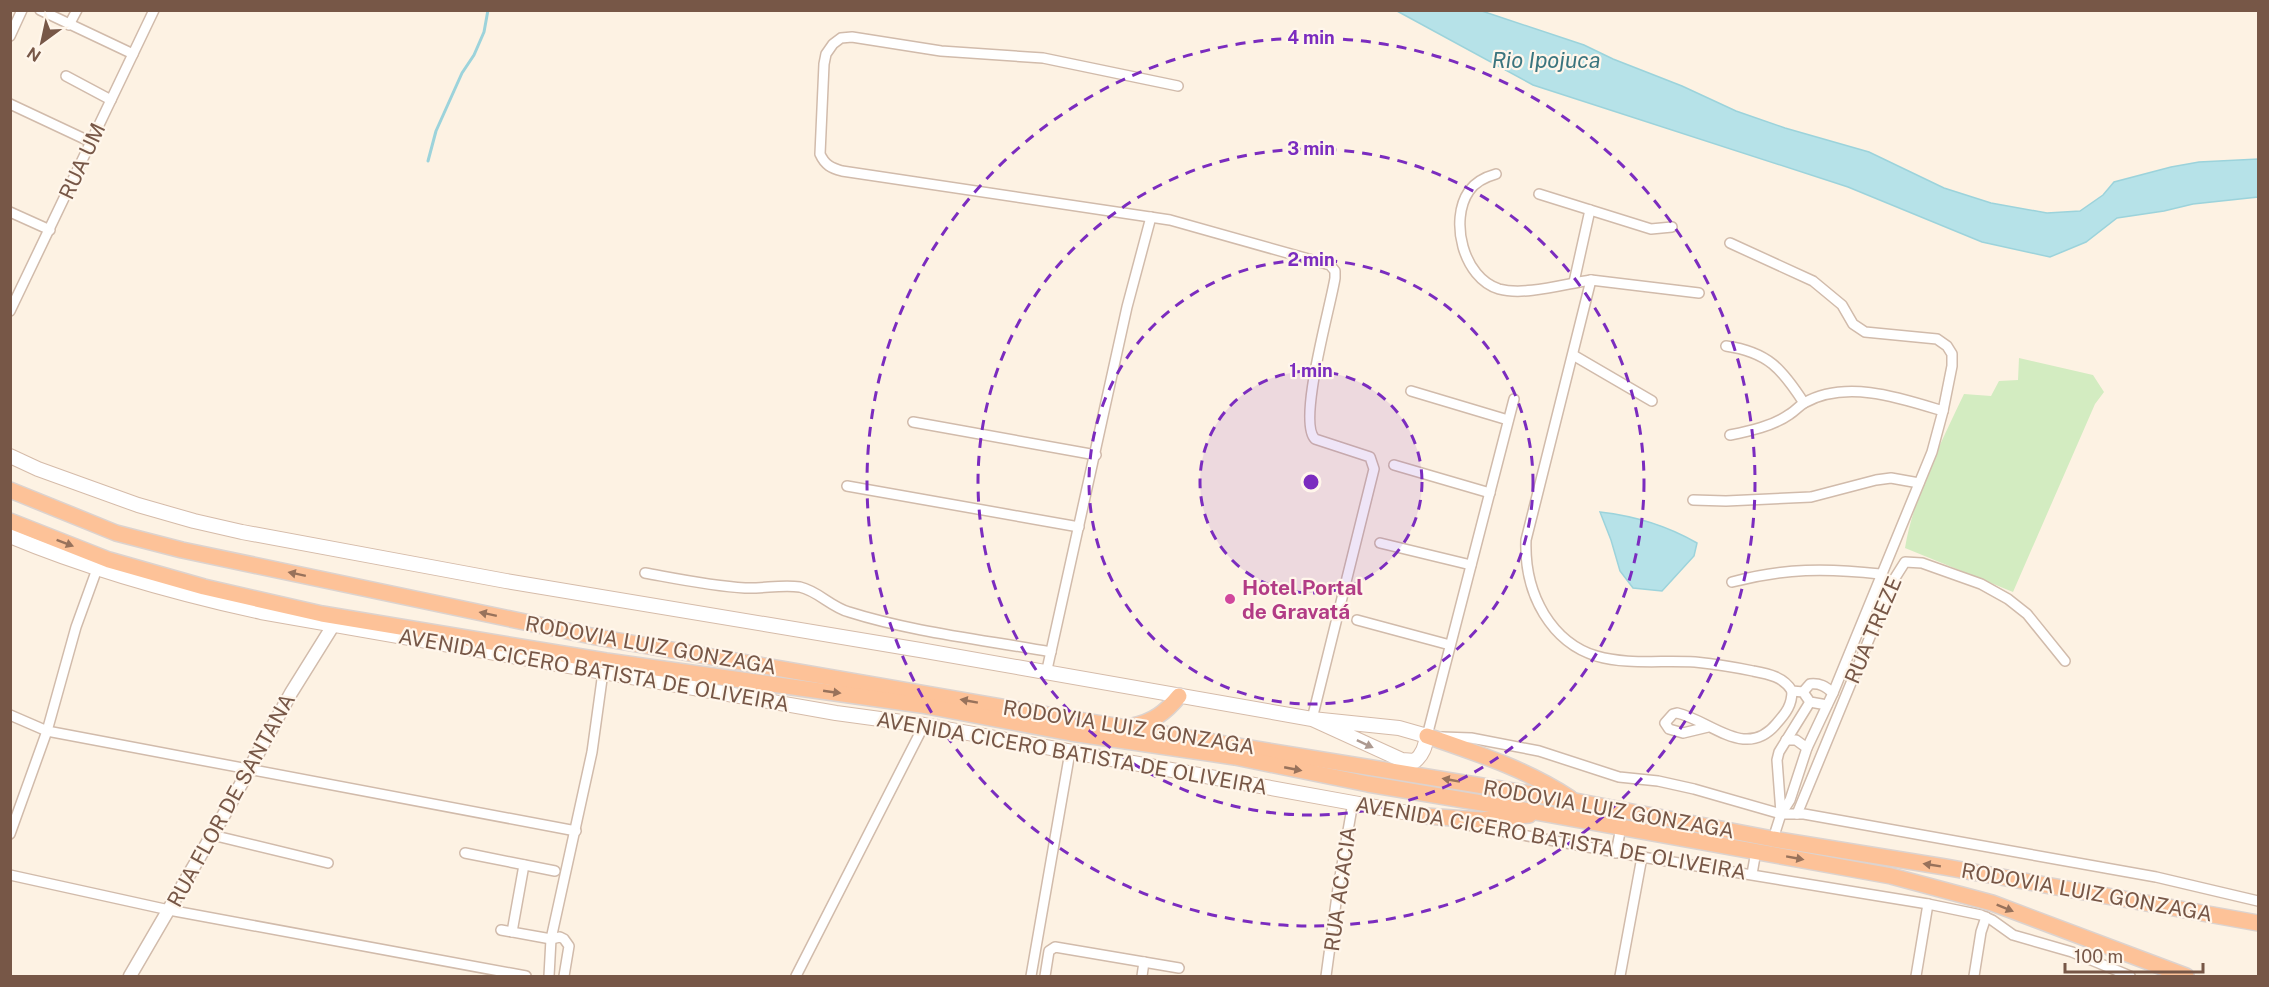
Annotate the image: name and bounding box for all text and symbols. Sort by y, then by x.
north arrow [12,12,72,72]
text: 4 min [1287,27,1335,48]
text: N [24,43,45,66]
water label: Rio Ipojuca [1492,47,1600,73]
street label: RUA UM [54,119,110,203]
text: 3 min [1287,138,1335,159]
text: 2 min [1287,249,1335,270]
text: 1 min [1289,360,1333,381]
centre of rings [1301,472,1321,492]
one-way arrow [56,538,74,548]
one-way arrow [287,569,306,578]
street label: RUA TREZE [1839,573,1907,687]
place label: Hotel Portal de Gravatá [1242,575,1363,624]
marker: Hotel Portal de Gravatá [1223,592,1237,606]
one-way arrow [478,609,497,618]
street label: RODOVIA LUIZ GONZAGA [523,611,779,679]
street label: AVENIDA CICERO BATISTA DE OLIVEIRA [397,623,791,717]
one-way arrow [822,688,841,697]
street label: RUA FLOR DE SANTANA [162,689,300,911]
street label: RODOVIA LUIZ GONZAGA [1001,695,1257,759]
one-way arrow [959,696,978,705]
street label: AVENIDA CICERO BATISTA DE OLIVEIRA [875,706,1269,800]
one-way arrow [1357,739,1374,748]
one-way arrow [1284,765,1303,774]
one-way arrow [1442,775,1461,784]
street label: RODOVIA LUIZ GONZAGA [1481,775,1737,843]
street label: AVENIDA CICERO BATISTA DE OLIVEIRA [1354,791,1748,885]
street label: RUA ACACIA [1319,825,1361,953]
one-way arrow [1786,854,1805,863]
street label: RODOVIA LUIZ GONZAGA [1959,858,2215,926]
one-way arrow [1923,860,1942,869]
one-way arrow [1996,904,2014,913]
scale bar [2065,936,2203,974]
text: 100 m [2074,946,2123,967]

